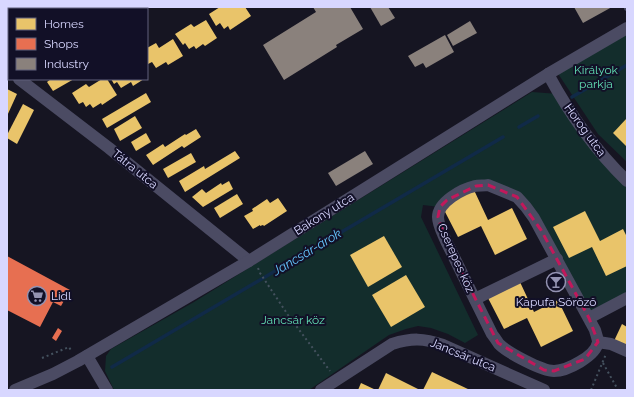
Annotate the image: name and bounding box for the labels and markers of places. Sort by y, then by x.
bar icon: Kapufa Söröző [545,271,567,293]
supermarket icon: Lidl [26,285,48,307]
place label: Lidl [51,289,72,303]
place label: Kapufa Söröző [516,295,596,309]

